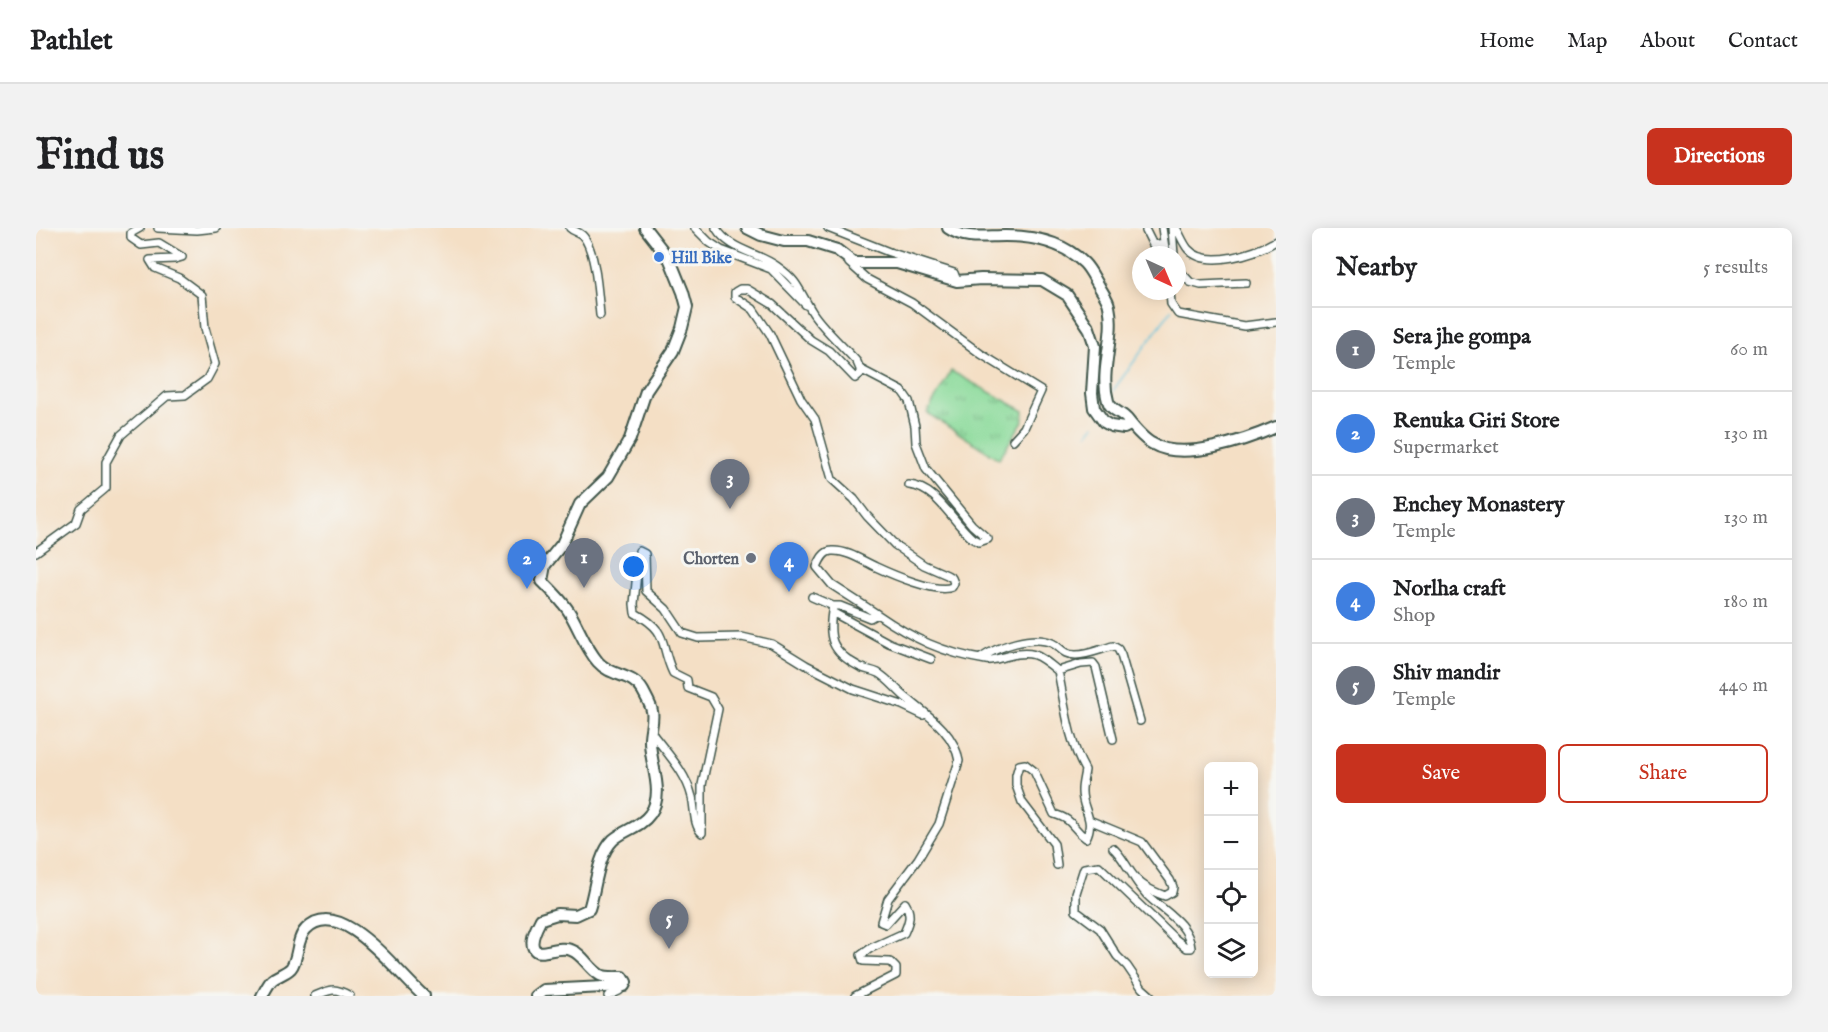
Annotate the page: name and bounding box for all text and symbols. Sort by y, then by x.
text: Pathlet [30,24,113,59]
text: Home [1479,28,1534,55]
text: Map [1567,28,1607,55]
text: About [1640,28,1695,55]
text: Contact [1728,28,1798,55]
button: Directions [1647,128,1792,185]
text: Find us [36,130,164,183]
north arrow [1132,246,1186,300]
place label: Hill Bike [671,249,733,269]
marker: Hill Bike [652,250,666,264]
text: Nearby [1336,251,1417,284]
text: 5 results [1703,255,1768,280]
text: Sera jhe gompa [1393,323,1531,351]
text: 1 [1352,337,1359,362]
text: 60 m [1730,337,1768,362]
text: Temple [1393,351,1456,376]
text: Renuka Giri Store [1393,407,1560,435]
text: 2 [1351,421,1360,446]
text: 130 m [1723,421,1768,446]
text: Supermarket [1393,435,1499,460]
pin: 3 [710,460,750,509]
text: Enchey Monastery [1393,491,1565,519]
text: 3 [1352,505,1359,530]
text: 130 m [1723,505,1768,530]
text: Temple [1393,519,1456,544]
pin: 1 [564,538,604,588]
pin: 2 [508,540,546,589]
pin: 4 [770,542,808,592]
place label: Chorten [683,550,739,570]
marker: Chorten [744,551,758,565]
your location [619,552,648,581]
text: Norlha craft [1393,575,1506,603]
text: 4 [1351,589,1360,614]
text: 180 m [1723,589,1768,614]
text: Shop [1393,603,1435,628]
text: Shiv mandir [1393,659,1500,687]
text: 5 [1352,673,1359,698]
text: 440 m [1719,673,1768,698]
text: Temple [1393,687,1456,712]
button: Save [1336,744,1546,803]
button: Share [1558,744,1768,803]
map controls [1204,762,1258,978]
button: + [1204,762,1258,816]
button: − [1204,816,1258,870]
button: locate [1204,870,1258,924]
pin: 5 [650,900,688,949]
button: layers [1204,924,1258,978]

